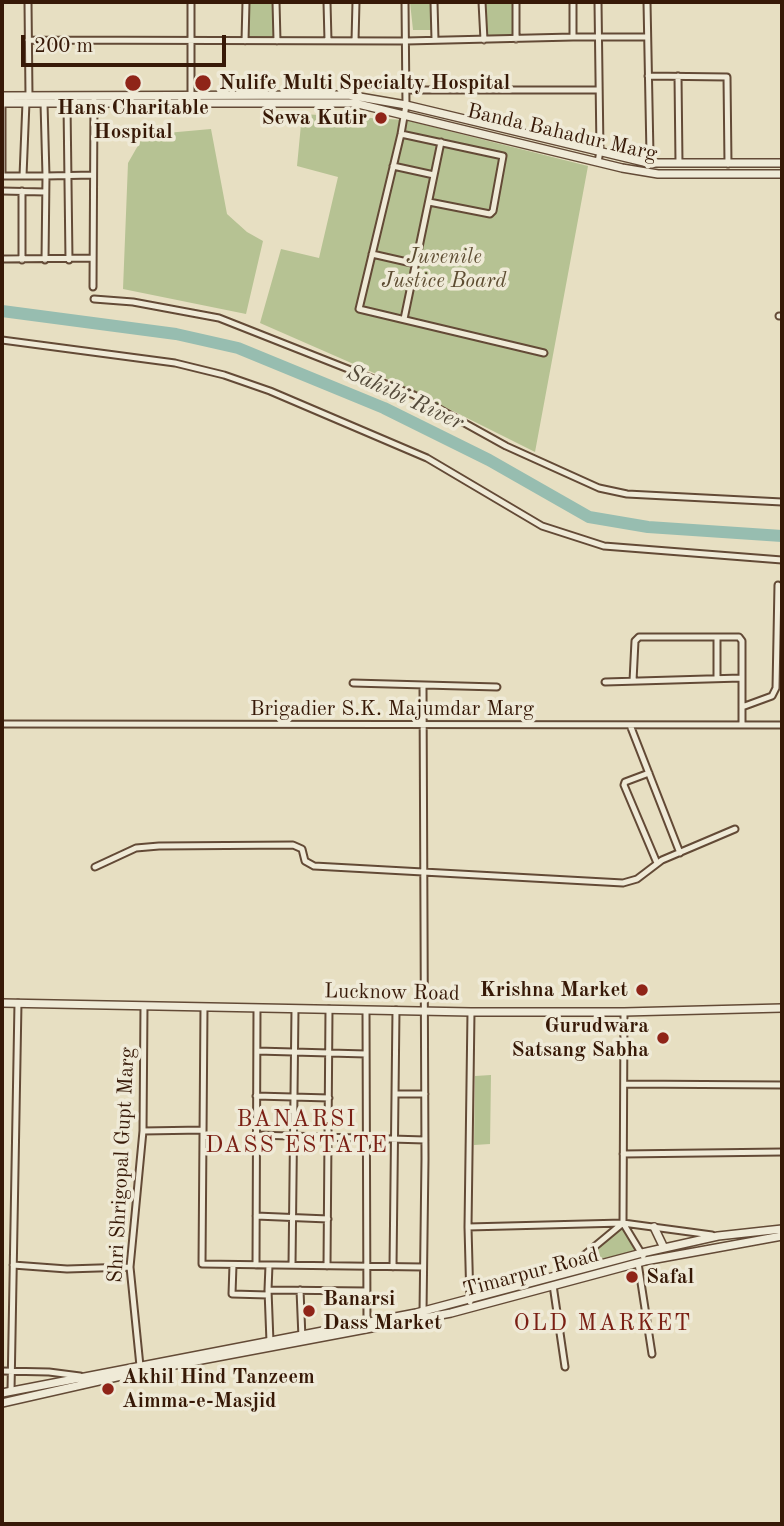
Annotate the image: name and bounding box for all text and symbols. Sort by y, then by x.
scale bar [24,21,229,65]
text: 200 m [34,36,93,57]
place label: Nulife Multi Specialty Hospital [219,70,510,96]
marker: Hans Charitable Hospital [123,73,143,93]
marker: Nulife Multi Specialty Hospital [193,73,213,93]
place label: Hans Charitable Hospital [57,95,209,145]
street label: Banda Bahadur Marg [464,99,660,167]
place label: Sewa Kutir [261,105,367,131]
marker: Sewa Kutir [373,110,389,126]
park label: Juvenile Justice Board [382,244,506,294]
water label: Sahibi River [342,359,468,437]
street label: Brigadier S.K. Majumdar Marg [250,696,534,722]
place label: Krishna Market [480,977,628,1003]
street label: Lucknow Road [324,979,460,1007]
marker: Krishna Market [634,982,650,998]
place label: Gurudwara Satsang Sabha [512,1013,649,1063]
marker: Gurudwara Satsang Sabha [655,1030,671,1046]
street label: Shri Shrigopal Gupt Marg [103,1046,141,1284]
district label: BANARSI DASS ESTATE [207,1106,387,1160]
street label: Timarpur Road [460,1243,602,1303]
place label: Safal [646,1264,694,1290]
marker: Safal [624,1269,640,1285]
place label: Banarsi Dass Market [323,1286,442,1336]
marker: Banarsi Dass Market [301,1303,317,1319]
district label: OLD MARKET [515,1310,691,1338]
place label: Akhil Hind Tanzeem Aimma-e-Masjid [122,1364,315,1414]
marker: Akhil Hind Tanzeem Aimma-e-Masjid [100,1381,116,1397]

